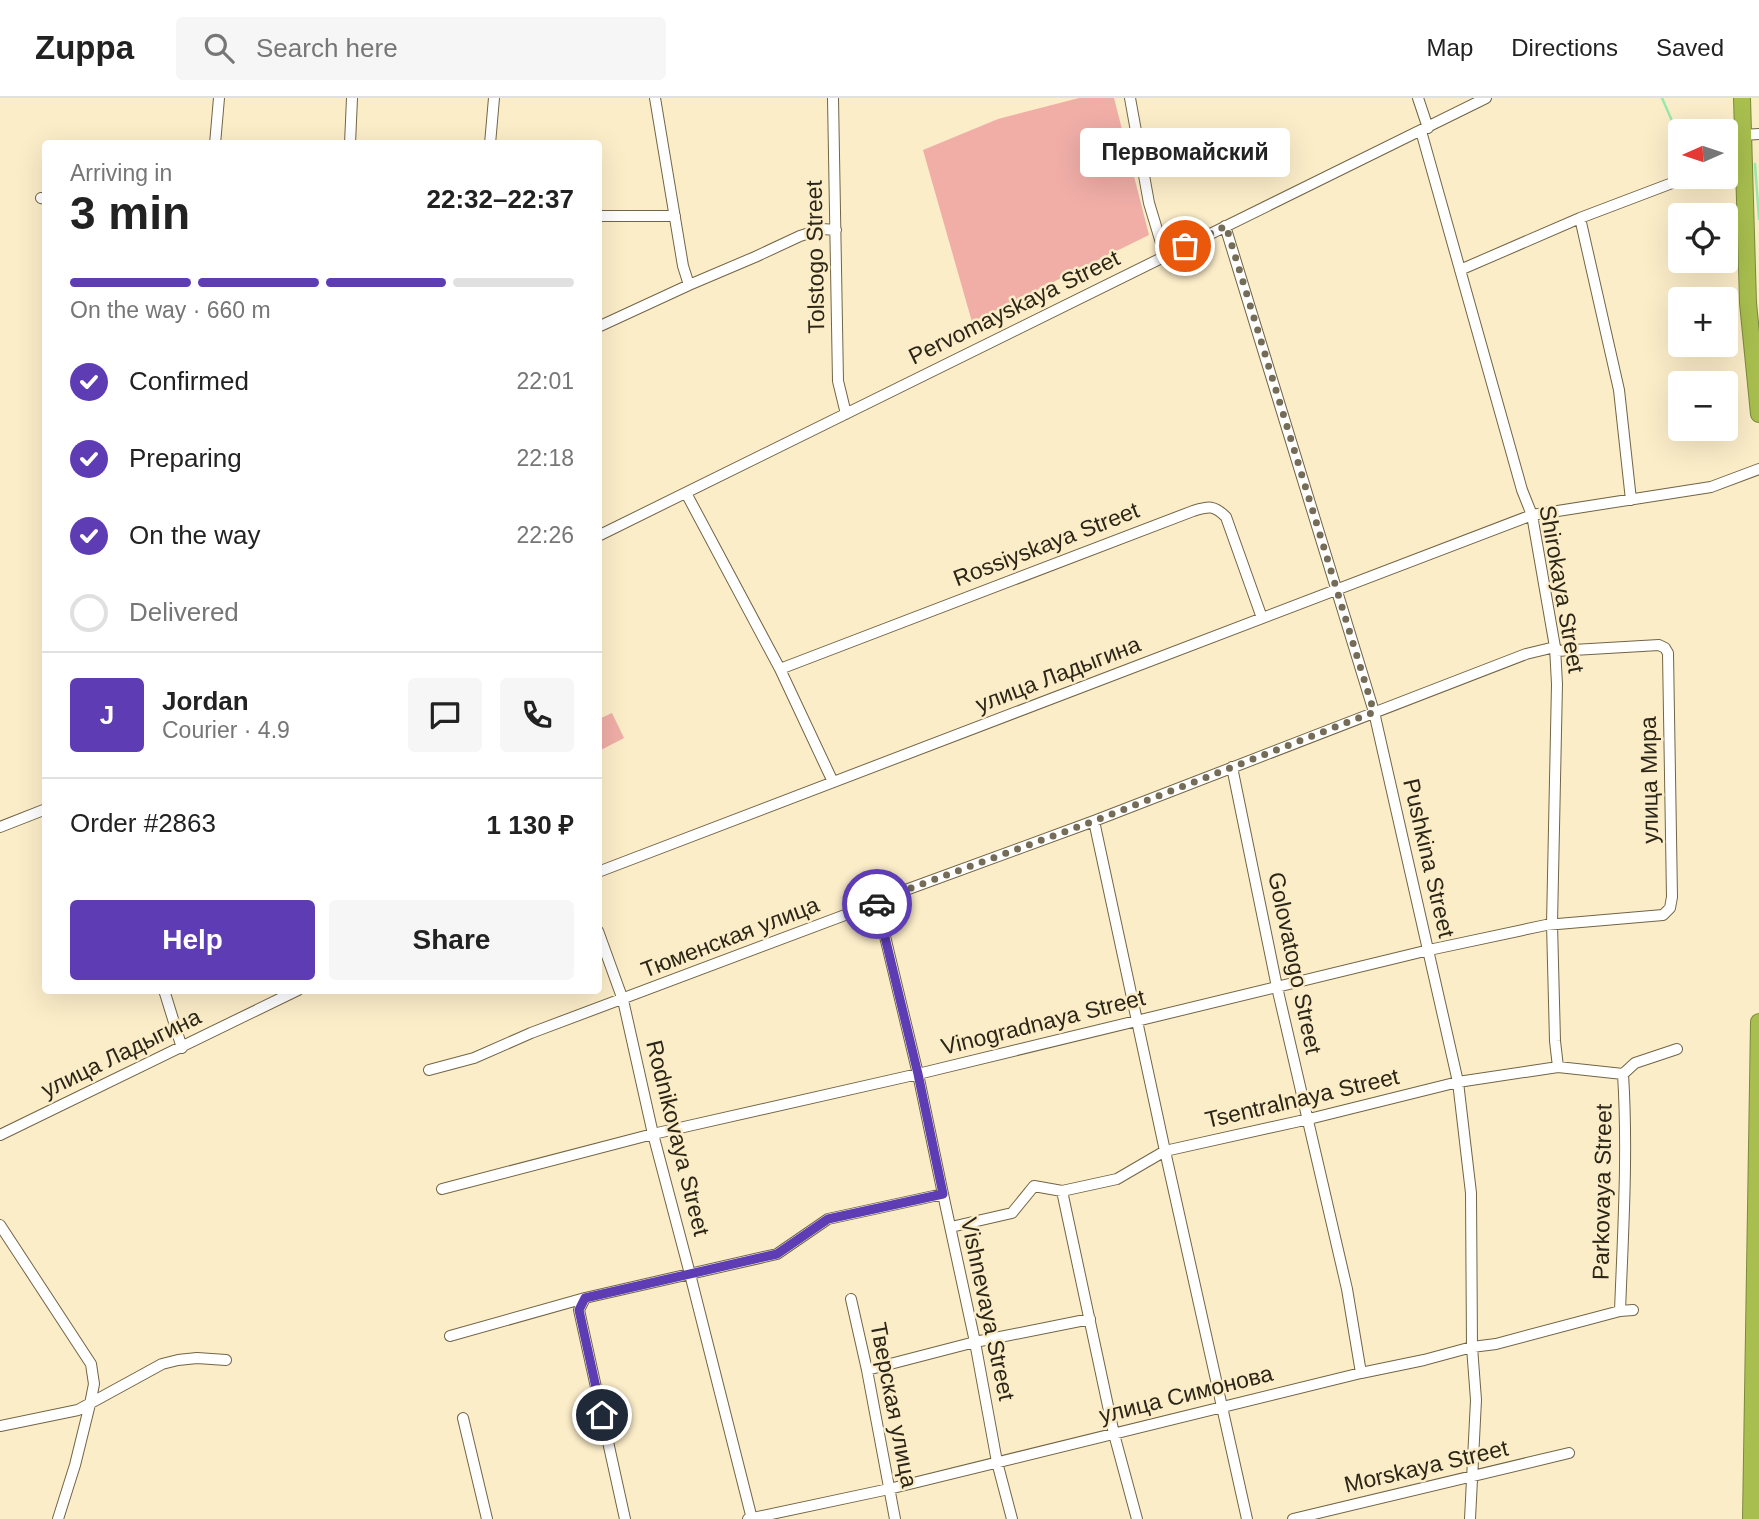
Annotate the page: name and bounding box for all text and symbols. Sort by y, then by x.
search box [176,17,666,80]
text: Zuppa [35,29,134,66]
icon: search [200,29,238,67]
text: Search here [256,33,398,63]
text: Map [1427,34,1473,61]
text: Directions [1511,34,1618,61]
text: Saved [1656,34,1724,61]
north arrow [1668,119,1738,189]
map controls [1668,119,1738,441]
callout: Первомайский [1080,127,1290,176]
text: Первомайский [1101,139,1269,165]
text: Arriving in [70,160,172,186]
street label: Tolstogo Street [801,179,829,334]
text: 22:32–22:37 [427,184,574,214]
text: 3 min [70,187,190,239]
button: locate [1668,203,1738,273]
pin [1155,216,1215,276]
icon: bag [1166,227,1204,265]
street label: Pervomayskaya Street [904,244,1124,369]
button: + [1668,287,1738,357]
text: On the way · 660 m [70,297,271,323]
icon: check [70,363,108,401]
text: Confirmed [129,366,249,396]
text: 22:01 [516,368,574,394]
button: − [1668,371,1738,441]
icon: check [70,440,108,478]
text: Preparing [129,443,242,473]
text: 22:18 [516,445,574,471]
street label: Rossiyskaya Street [949,496,1143,591]
street label: Shirokaya Street [1534,503,1590,676]
icon: check [70,517,108,555]
text: On the way [129,520,261,550]
text: 22:26 [516,522,574,548]
text: Delivered [129,597,239,627]
street label: улица Ладыгина [972,631,1144,717]
button: chat [408,678,482,752]
button: phone [500,678,574,752]
text: Jordan [162,686,249,716]
text: J [100,700,114,730]
street label: улица Мира [1635,716,1663,844]
text: Courier · 4.9 [162,717,290,743]
street label: Pushkina Street [1398,776,1460,941]
text: Order #2863 [70,808,216,838]
text: 1 130 ₽ [487,810,574,840]
courier [842,869,912,939]
street label: Golovatogo Street [1263,870,1327,1057]
icon: car [858,885,896,923]
street label: Тюменская улица [637,891,823,983]
button: Help [70,900,315,980]
button: Share [329,900,574,980]
street label: Vinogradnaya Street [938,984,1148,1060]
street label: улица Ладыгина [37,1003,205,1103]
street label: Rodnikovaya Street [641,1037,715,1239]
street label: Tsentralnaya Street [1203,1063,1402,1133]
street label: Parkovaya Street [1587,1103,1617,1280]
street label: Vishnevaya Street [956,1215,1020,1403]
street label: Тверская улица [865,1320,923,1490]
street label: улица Симонова [1097,1360,1276,1428]
pin [572,1385,632,1445]
icon: home [583,1396,621,1434]
street label: Morskaya Street [1341,1434,1511,1498]

